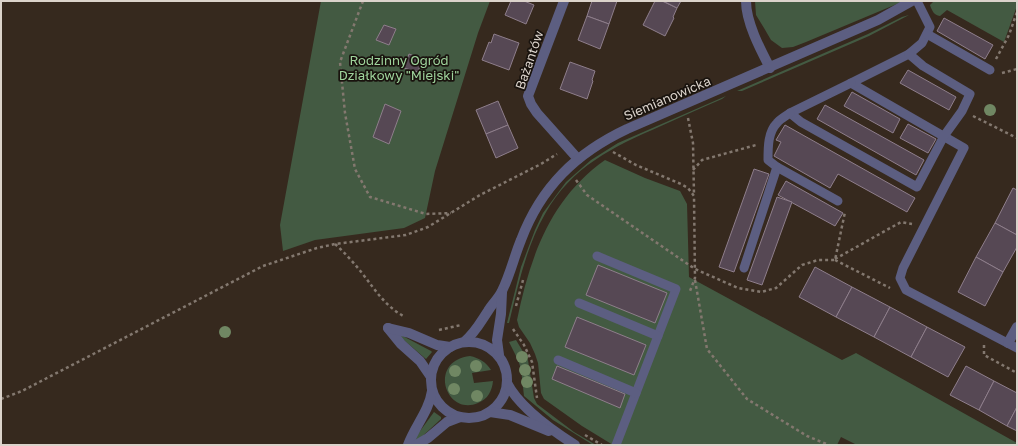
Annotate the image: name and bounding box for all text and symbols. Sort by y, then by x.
street label: Bażantów [511,28,547,92]
park label: Rodzinny Ogród Działkowy "Miejski" [339,52,459,83]
street label: Siemianowicka [621,72,713,124]

